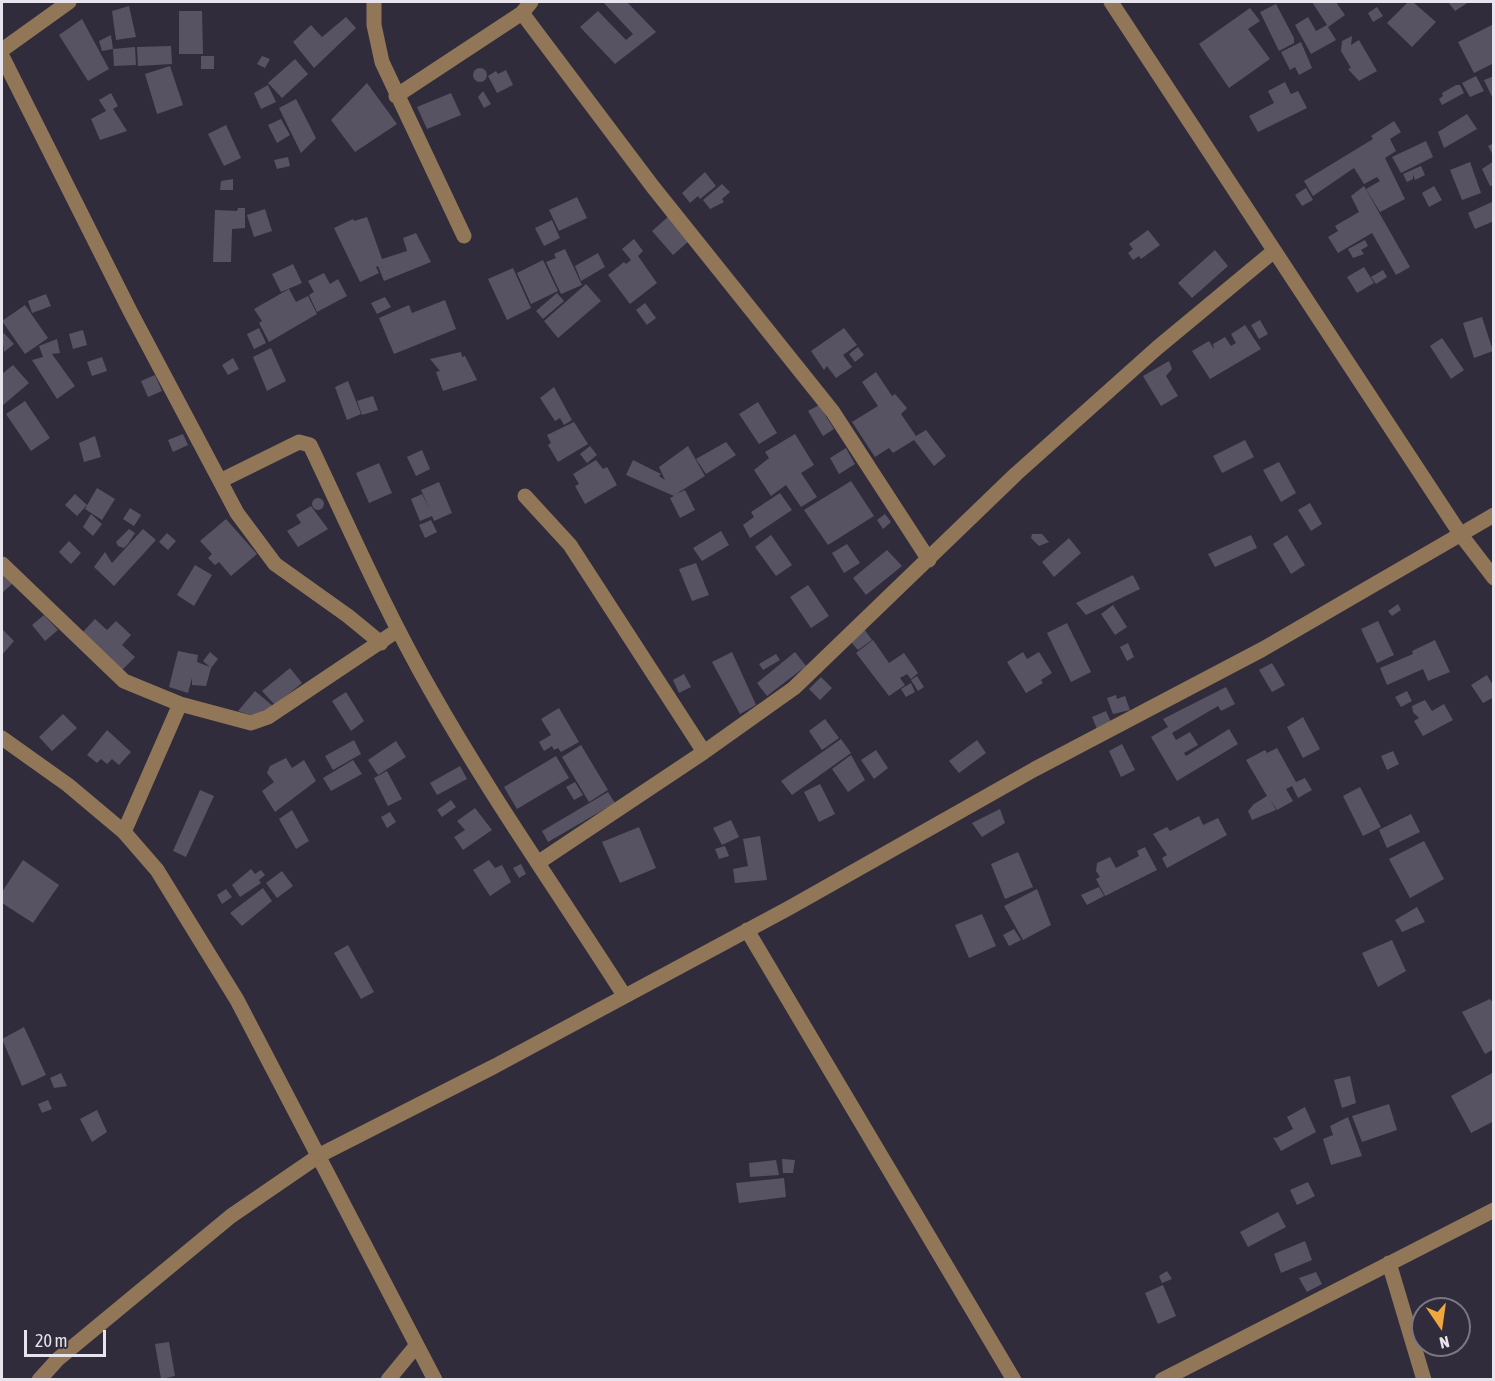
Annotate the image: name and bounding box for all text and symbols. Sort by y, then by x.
north arrow [1411,1297,1471,1357]
scale bar [27,1318,110,1356]
text: 20 m [35,1330,67,1351]
text: N [1438,1333,1451,1352]

